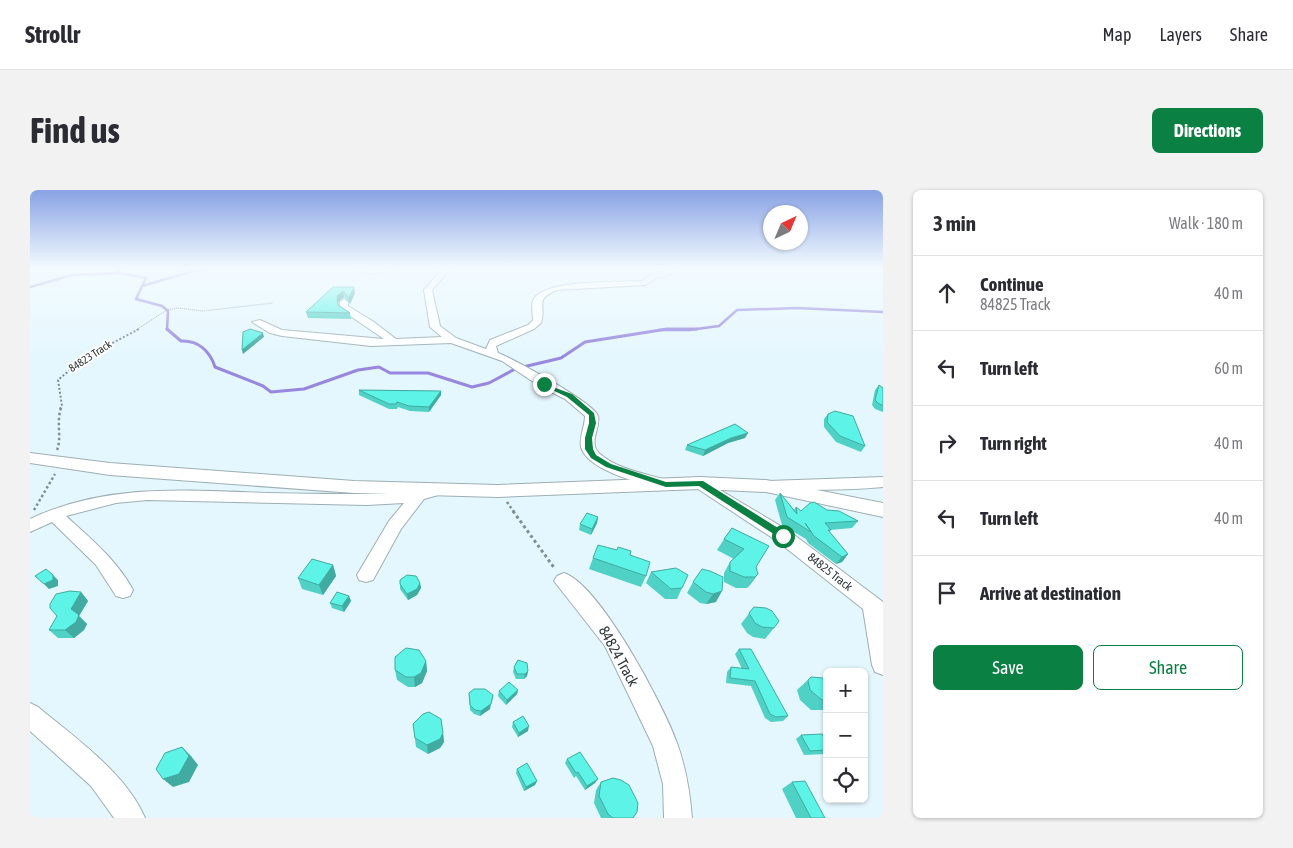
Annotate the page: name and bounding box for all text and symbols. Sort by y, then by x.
text: Strollr [25,21,80,48]
text: Map [1102,24,1131,45]
text: Layers [1159,24,1202,45]
text: Share [1230,24,1268,45]
button: Directions [1152,108,1263,153]
text: Find us [30,110,120,150]
north arrow [763,205,808,250]
text: 3 min [933,211,976,235]
text: Walk · 180 m [1169,214,1243,232]
text: Continue [980,273,1044,295]
icon: ahead [933,279,961,307]
text: 40 m [1214,284,1243,302]
text: 84825 Track [980,295,1051,313]
street label: 84823 Track [66,338,114,374]
icon: left [933,354,961,382]
text: Turn left [980,357,1038,379]
text: 60 m [1214,359,1243,377]
route end [533,373,556,396]
icon: right [933,429,961,457]
text: Turn right [980,432,1047,454]
text: 40 m [1214,434,1243,452]
icon: left [933,504,961,532]
text: Turn left [980,507,1038,529]
text: 40 m [1214,509,1243,527]
route start [772,525,795,548]
street label: 84825 Track [805,550,856,594]
icon: arrive [933,579,961,607]
text: Arrive at destination [980,582,1121,604]
street label: 84824 Track [596,623,643,689]
button: Save [933,645,1083,690]
button: Share [1093,645,1243,690]
map controls [823,668,868,803]
button: + [823,668,868,713]
button: − [823,713,868,758]
button: locate [823,758,868,803]

